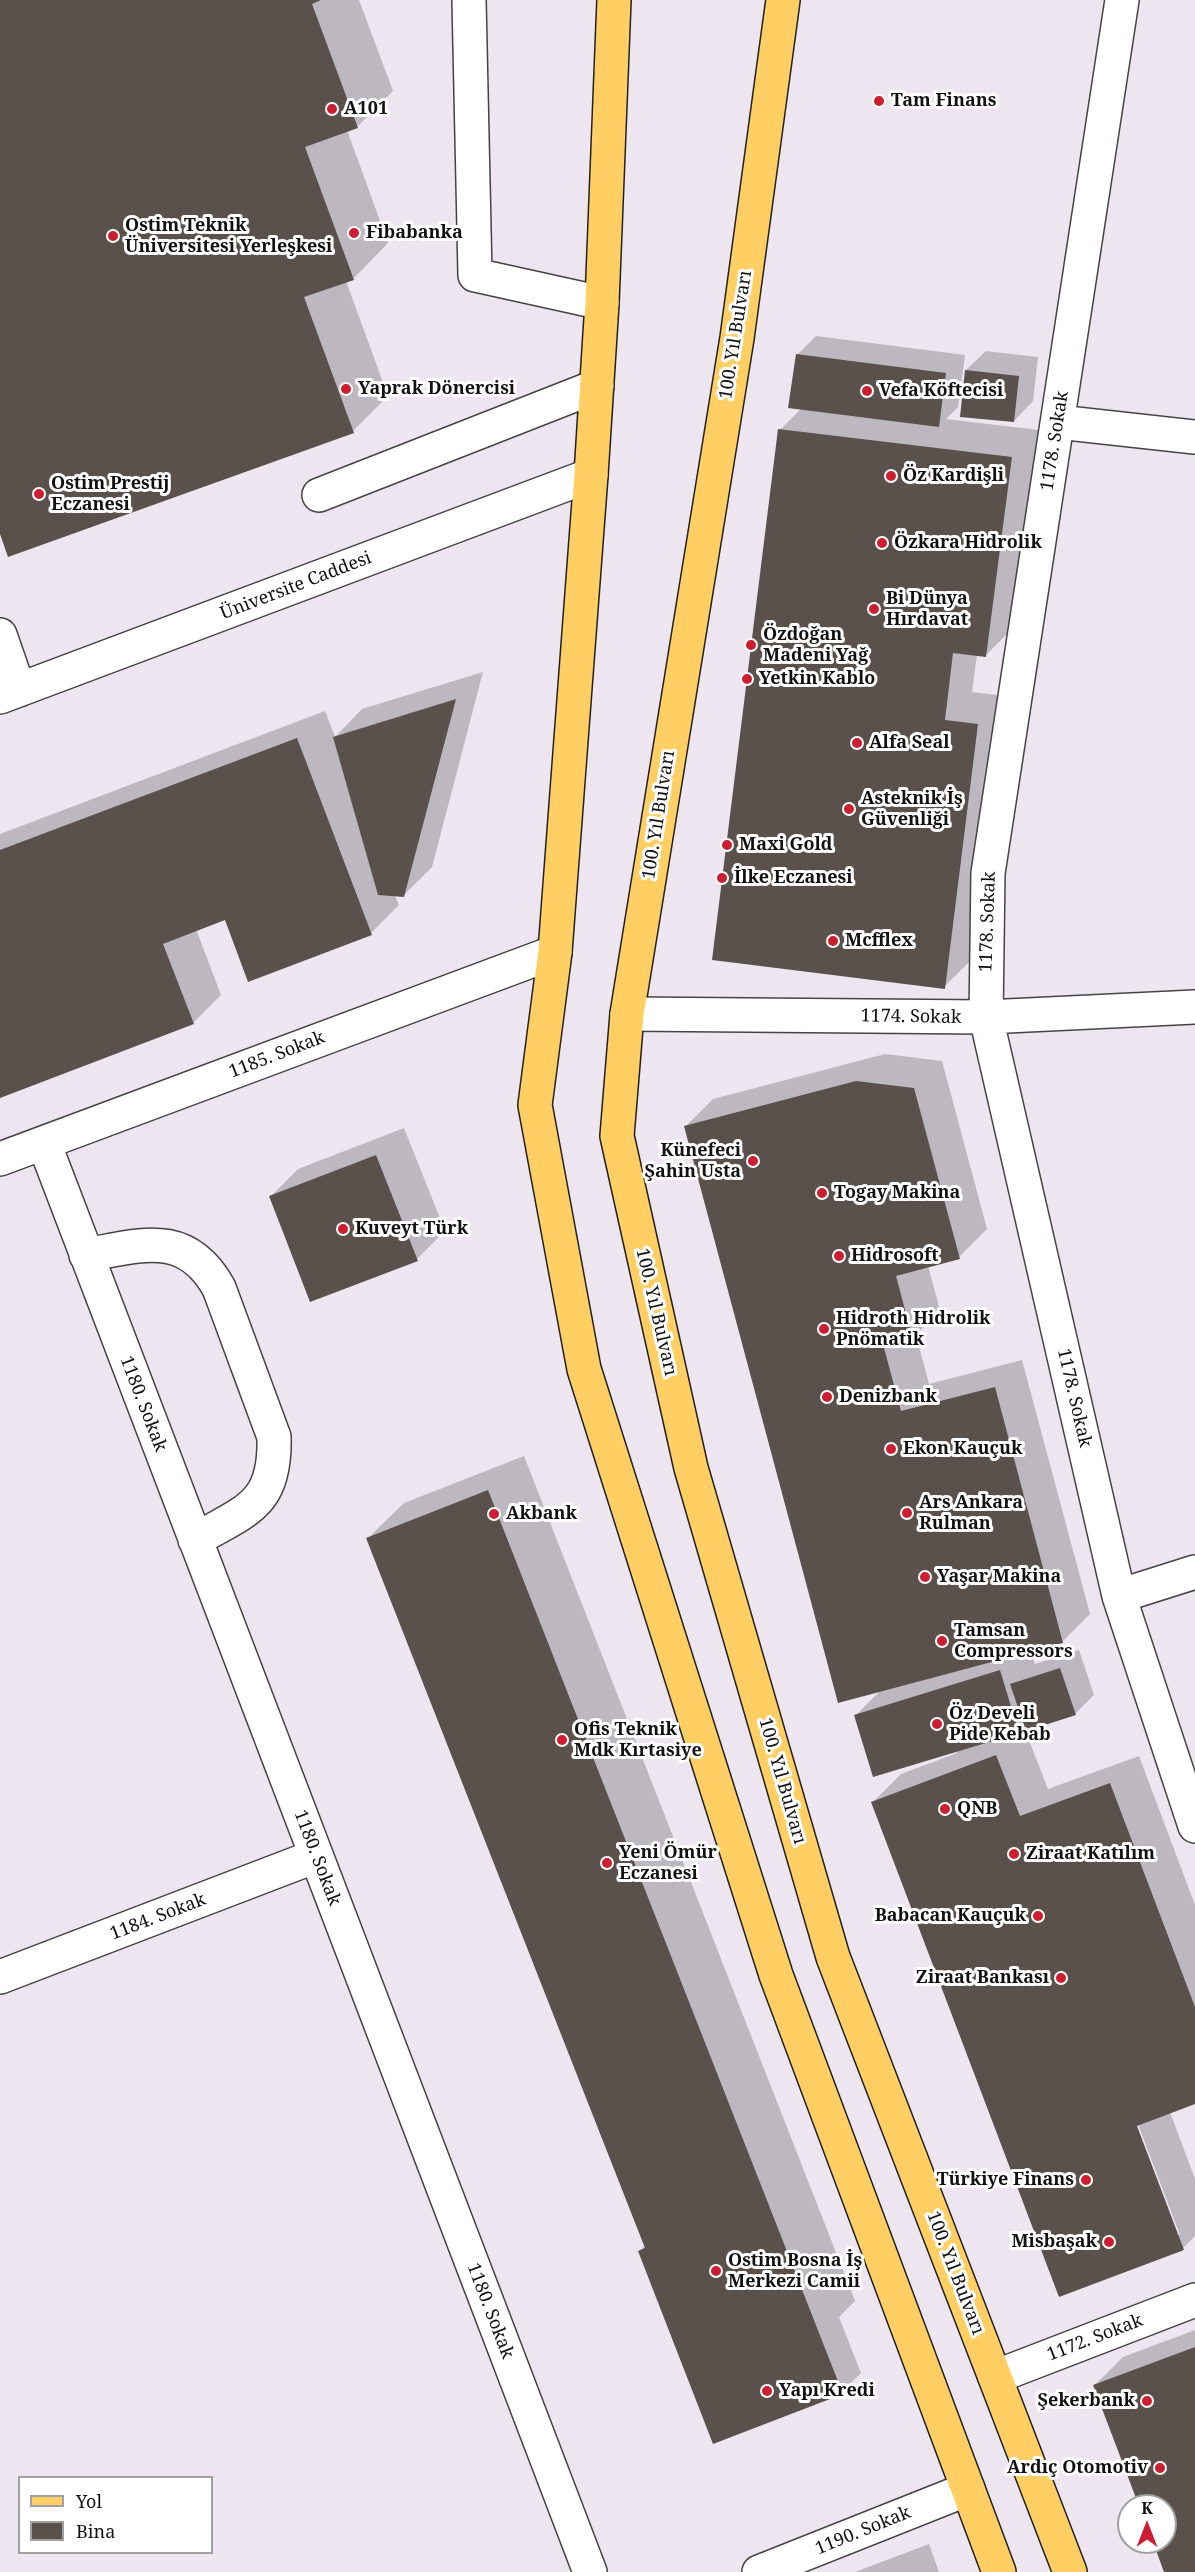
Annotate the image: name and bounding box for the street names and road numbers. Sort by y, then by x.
street label: 100. Yıl Bulvarı [715,269,757,401]
street label: 1178. Sokak [1036,390,1074,492]
street label: Üniversite Caddesi [217,547,375,625]
street label: 100. Yıl Bulvarı [638,749,680,881]
street label: 1178. Sokak [975,871,1001,973]
street label: 1174. Sokak [860,1005,962,1029]
street label: 1185. Sokak [226,1027,328,1083]
street label: 100. Yıl Bulvarı [631,1246,681,1378]
street label: 1178. Sokak [1052,1346,1096,1450]
street label: 1180. Sokak [115,1353,171,1455]
street label: 100. Yıl Bulvarı [754,1715,810,1847]
street label: 1180. Sokak [289,1807,345,1909]
street label: 1184. Sokak [107,1889,209,1945]
street label: 100. Yıl Bulvarı [922,2208,988,2338]
street label: 1180. Sokak [462,2260,518,2362]
street label: 1172. Sokak [1044,2310,1146,2366]
street label: 1190. Sokak [812,2502,914,2560]

